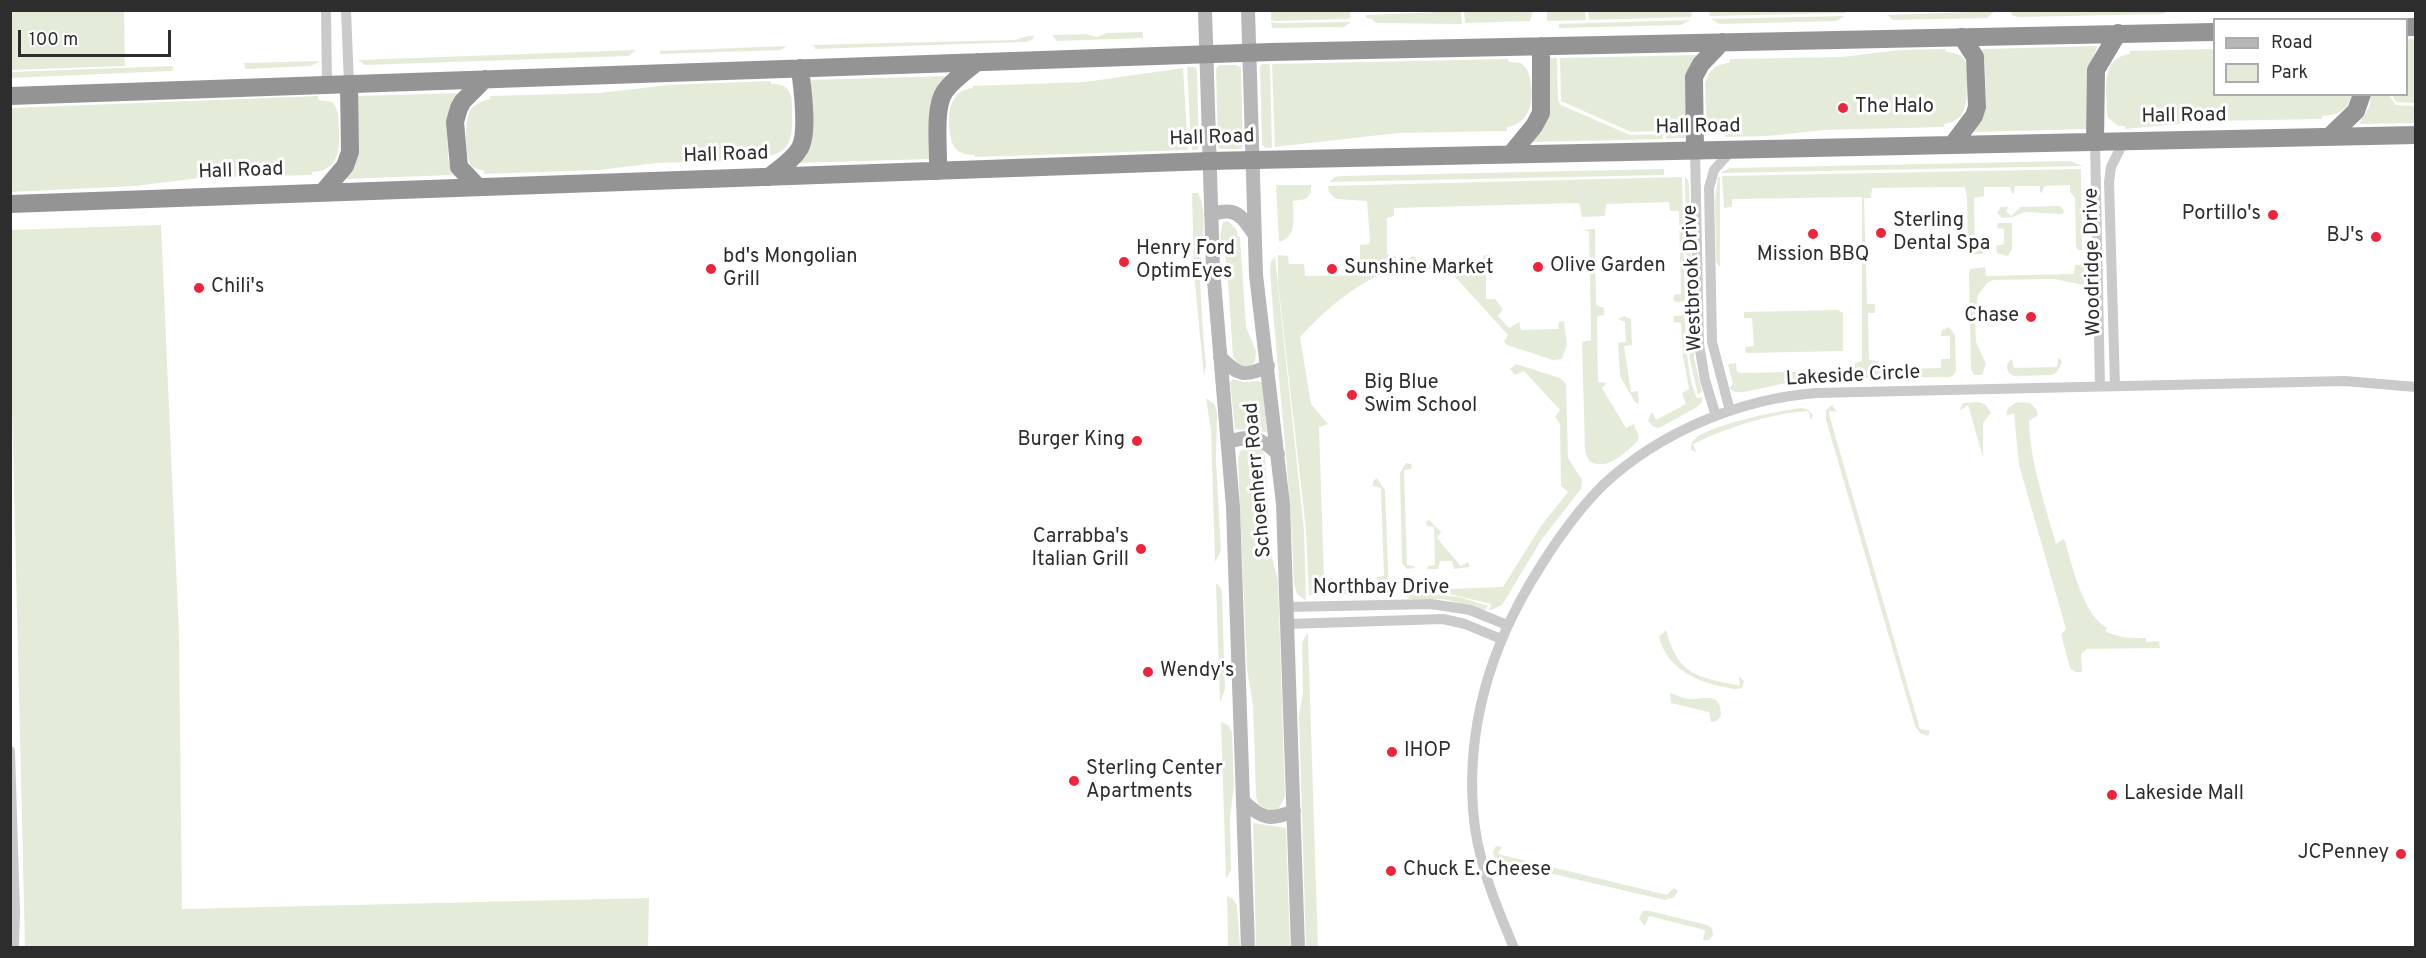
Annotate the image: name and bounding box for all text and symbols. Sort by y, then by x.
scale bar [21,18,174,56]
legend [2213,18,2408,96]
text: 100 m [29,29,78,52]
text: Road [2271,32,2313,55]
text: Park [2271,62,2308,85]
place label: The Halo [1855,96,1934,120]
marker: The Halo [1836,101,1850,115]
street label: Hall Road [2141,104,2227,130]
street label: Hall Road [1655,115,1741,141]
street label: Hall Road [1169,126,1255,152]
street label: Hall Road [683,143,769,169]
street label: Hall Road [198,159,284,185]
street label: Woodridge Drive [2081,188,2107,336]
place label: Portillo's [2182,203,2261,227]
street label: Westbrook Drive [1679,204,1709,352]
marker: Portillo's [2266,208,2280,222]
place label: Sterling Dental Spa [1893,210,1990,257]
place label: BJ's [2327,225,2364,249]
marker: Sterling Dental Spa [1874,226,1888,240]
marker: Mission BBQ [1806,227,1820,241]
marker: BJ's [2369,230,2383,244]
place label: Henry Ford OptimEyes [1136,238,1235,285]
place label: Mission BBQ [1757,244,1869,268]
place label: bd's Mongolian Grill [723,246,858,293]
marker: Henry Ford OptimEyes [1117,255,1131,269]
place label: Olive Garden [1550,255,1666,279]
place label: Sunshine Market [1344,257,1493,281]
marker: Olive Garden [1531,260,1545,274]
marker: bd's Mongolian Grill [704,262,718,276]
marker: Sunshine Market [1325,262,1339,276]
place label: Chili's [211,276,264,300]
marker: Chili's [192,281,206,295]
place label: Chase [1964,305,2019,329]
marker: Chase [2024,310,2038,324]
street label: Lakeside Circle [1785,361,1921,393]
place label: Big Blue Swim School [1364,372,1477,419]
marker: Big Blue Swim School [1345,388,1359,402]
street label: Schoenherr Road [1240,401,1278,559]
place label: Burger King [1018,429,1125,453]
marker: Burger King [1130,434,1144,448]
place label: Carrabba's Italian Grill [1031,526,1129,573]
marker: Carrabba's Italian Grill [1134,542,1148,556]
street label: Northbay Drive [1313,577,1449,601]
place label: Wendy's [1160,660,1234,684]
marker: Wendy's [1141,665,1155,679]
place label: IHOP [1404,740,1451,764]
marker: IHOP [1385,745,1399,759]
place label: Sterling Center Apartments [1086,758,1223,805]
marker: Sterling Center Apartments [1067,774,1081,788]
place label: Lakeside Mall [2124,783,2244,807]
marker: Lakeside Mall [2105,788,2119,802]
place label: JCPenney [2298,842,2389,866]
marker: JCPenney [2394,847,2408,861]
place label: Chuck E. Cheese [1403,859,1551,883]
marker: Chuck E. Cheese [1384,864,1398,878]

